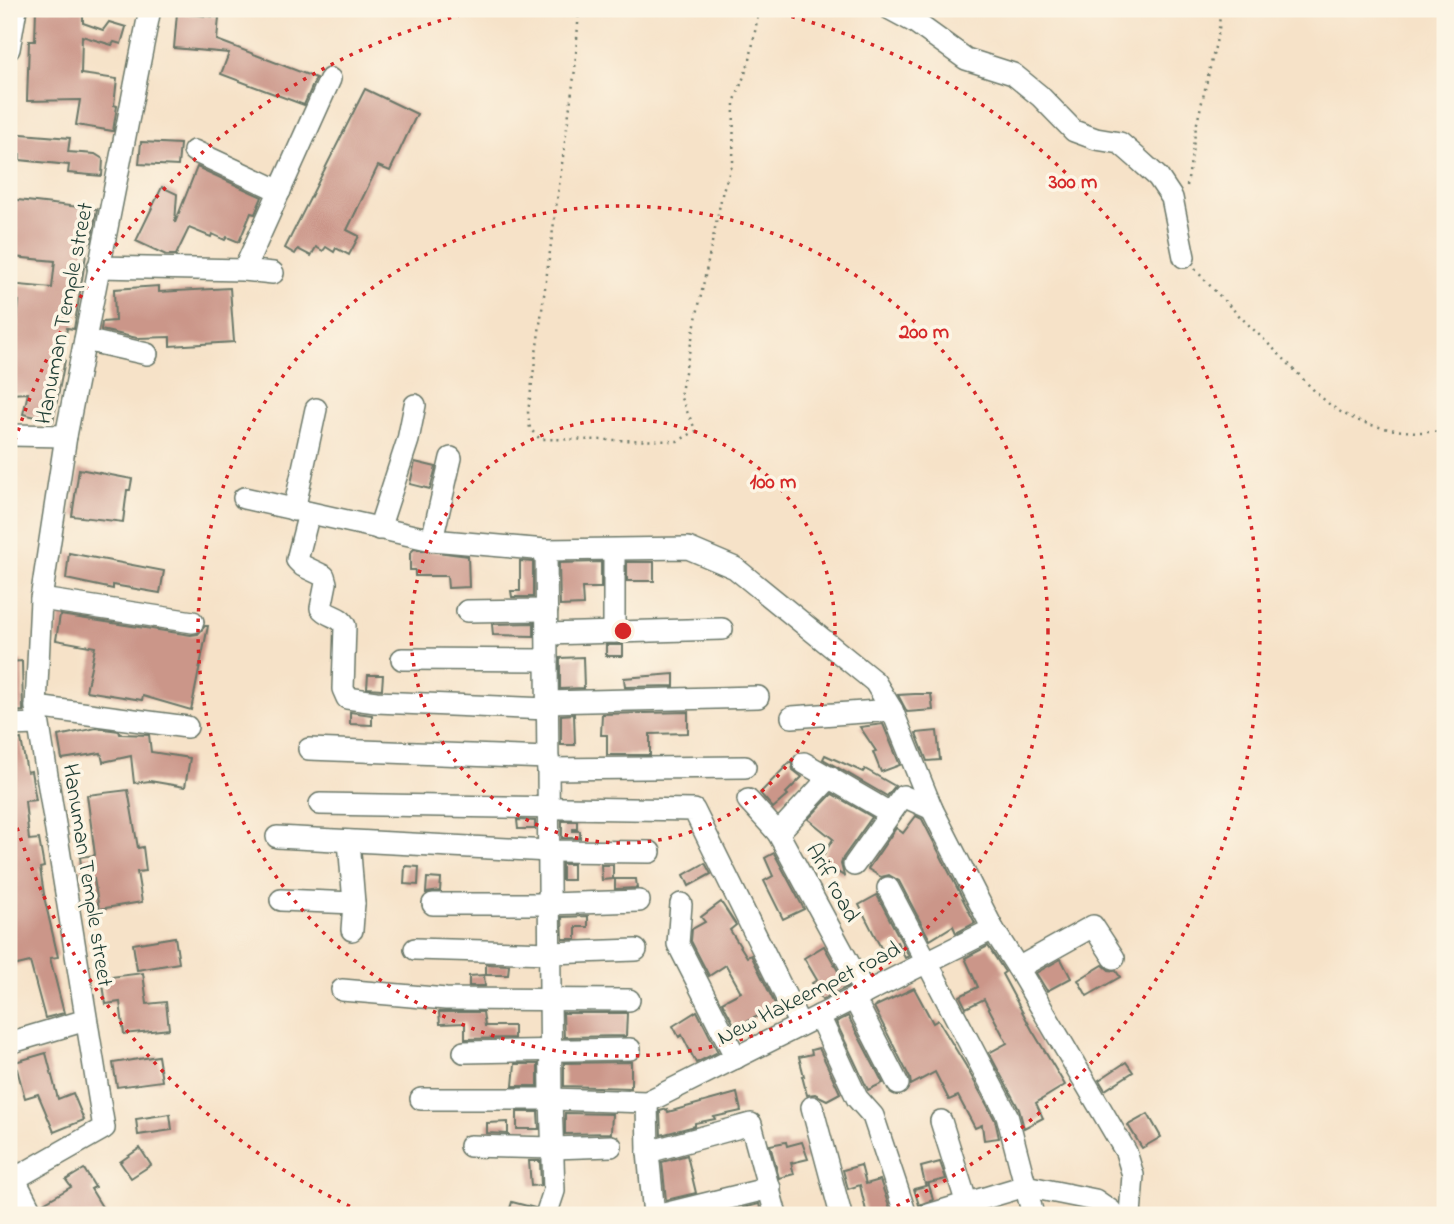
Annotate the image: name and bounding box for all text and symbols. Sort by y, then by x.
text: 300 m [1048,168,1097,198]
street label: Hanuman Temple street [28,199,103,427]
text: 200 m [898,318,949,348]
text: 100 m [750,468,796,498]
centre of rings [611,619,635,643]
street label: Hanuman Temple street [53,761,121,990]
street label: Arif road [796,837,867,929]
street label: New Hakeempet road [712,934,907,1055]

